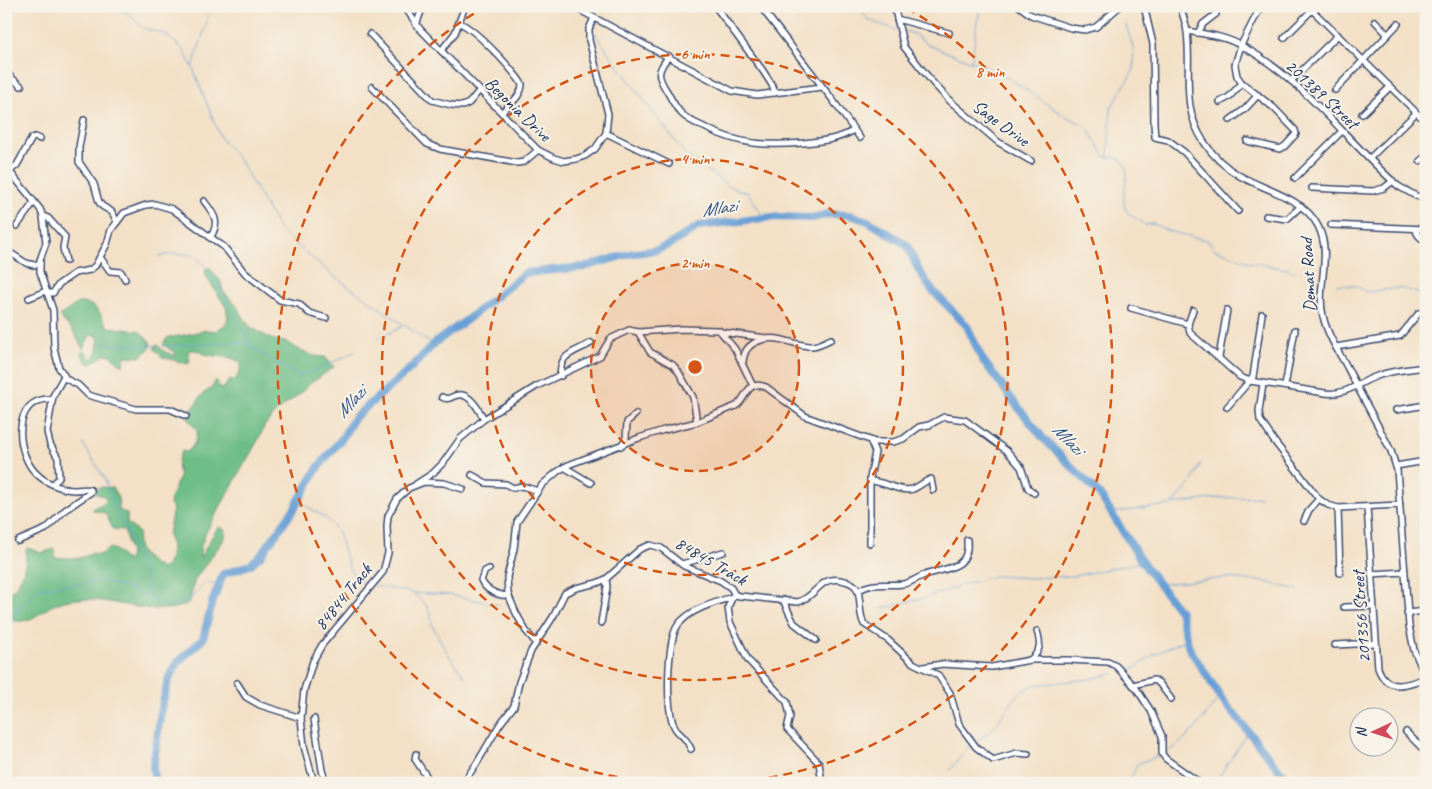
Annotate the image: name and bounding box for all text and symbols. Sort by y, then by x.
text: 6 min [680,45,711,64]
street label: 201389 Street [1281,55,1365,136]
text: 8 min [976,63,1005,82]
street label: Begonia Drive [480,72,557,147]
street label: Sage Drive [968,95,1035,152]
text: 4 min [681,150,710,169]
water label: Mlazi [700,193,743,223]
street label: Demat Road [1295,234,1321,313]
text: 2 min [681,254,710,273]
centre of rings [686,358,704,376]
water label: Mlazi [330,378,375,423]
water label: Mlazi [1047,418,1092,463]
street label: 84845 Track [671,532,752,591]
street label: 84844 Track [310,558,377,635]
street label: 201356 Street [1347,567,1375,664]
north arrow [1350,706,1400,756]
text: N [1353,726,1370,738]

